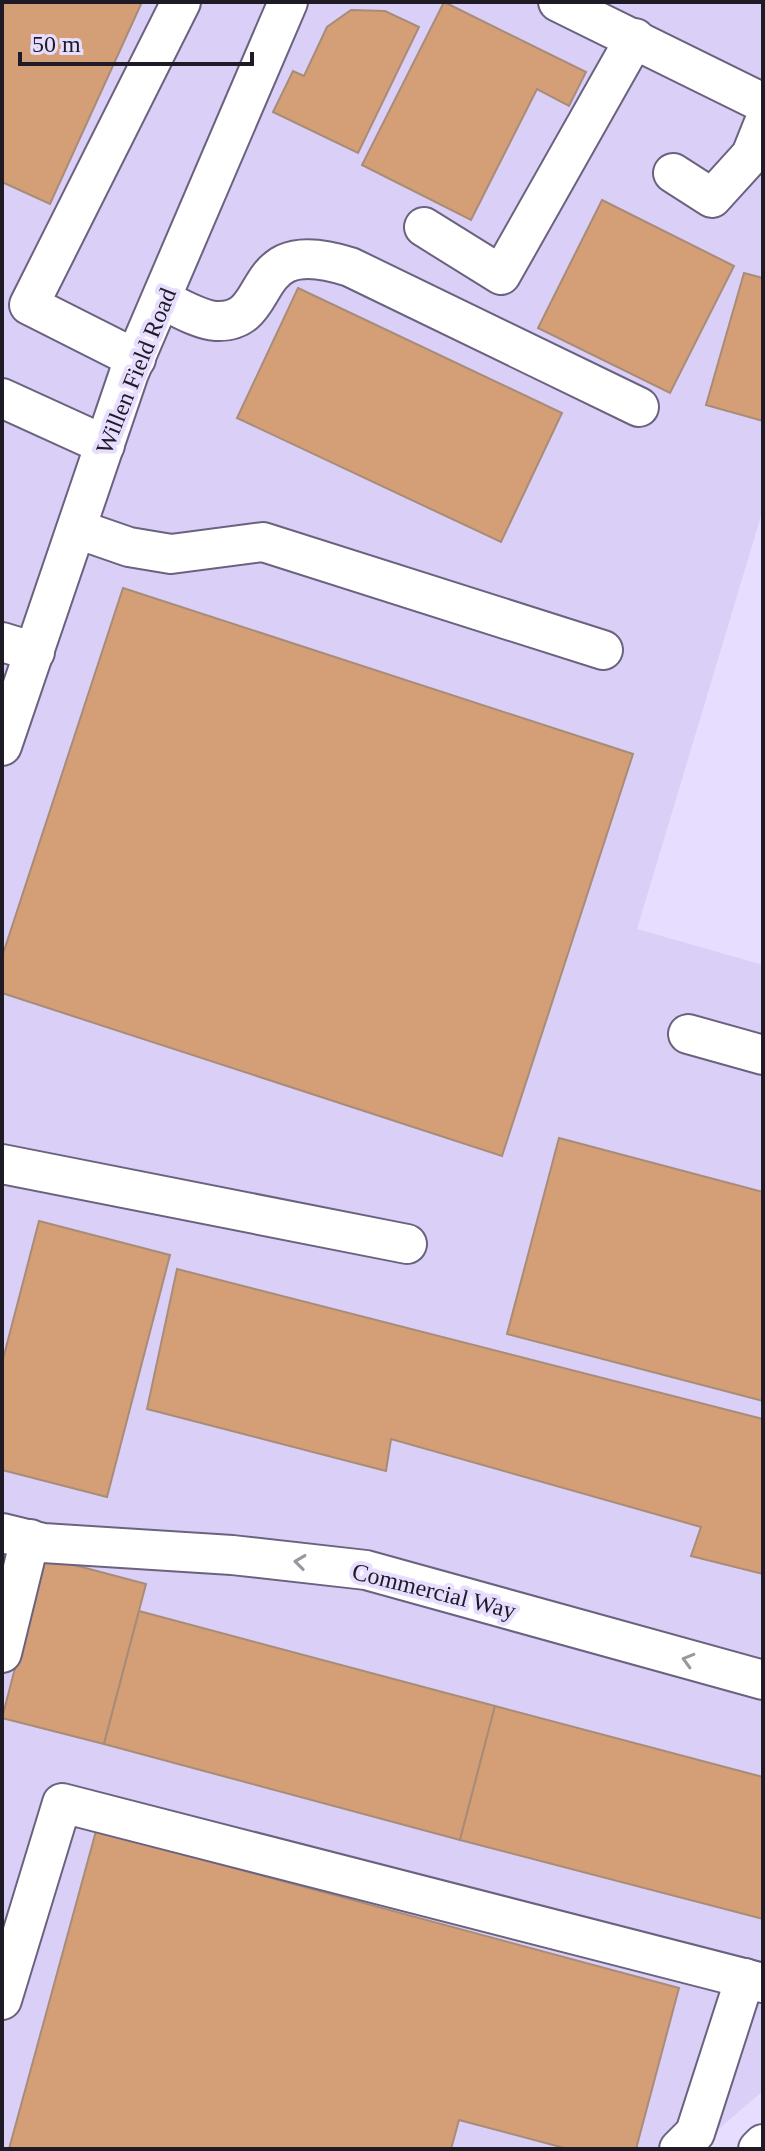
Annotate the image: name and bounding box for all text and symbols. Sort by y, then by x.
scale bar [20,16,252,66]
text: 50 m [32,31,81,57]
street label: Willen Field Road [91,284,181,458]
one-way arrow [294,1554,307,1571]
street label: Commercial Way [350,1558,518,1624]
one-way arrow [681,1652,695,1669]

